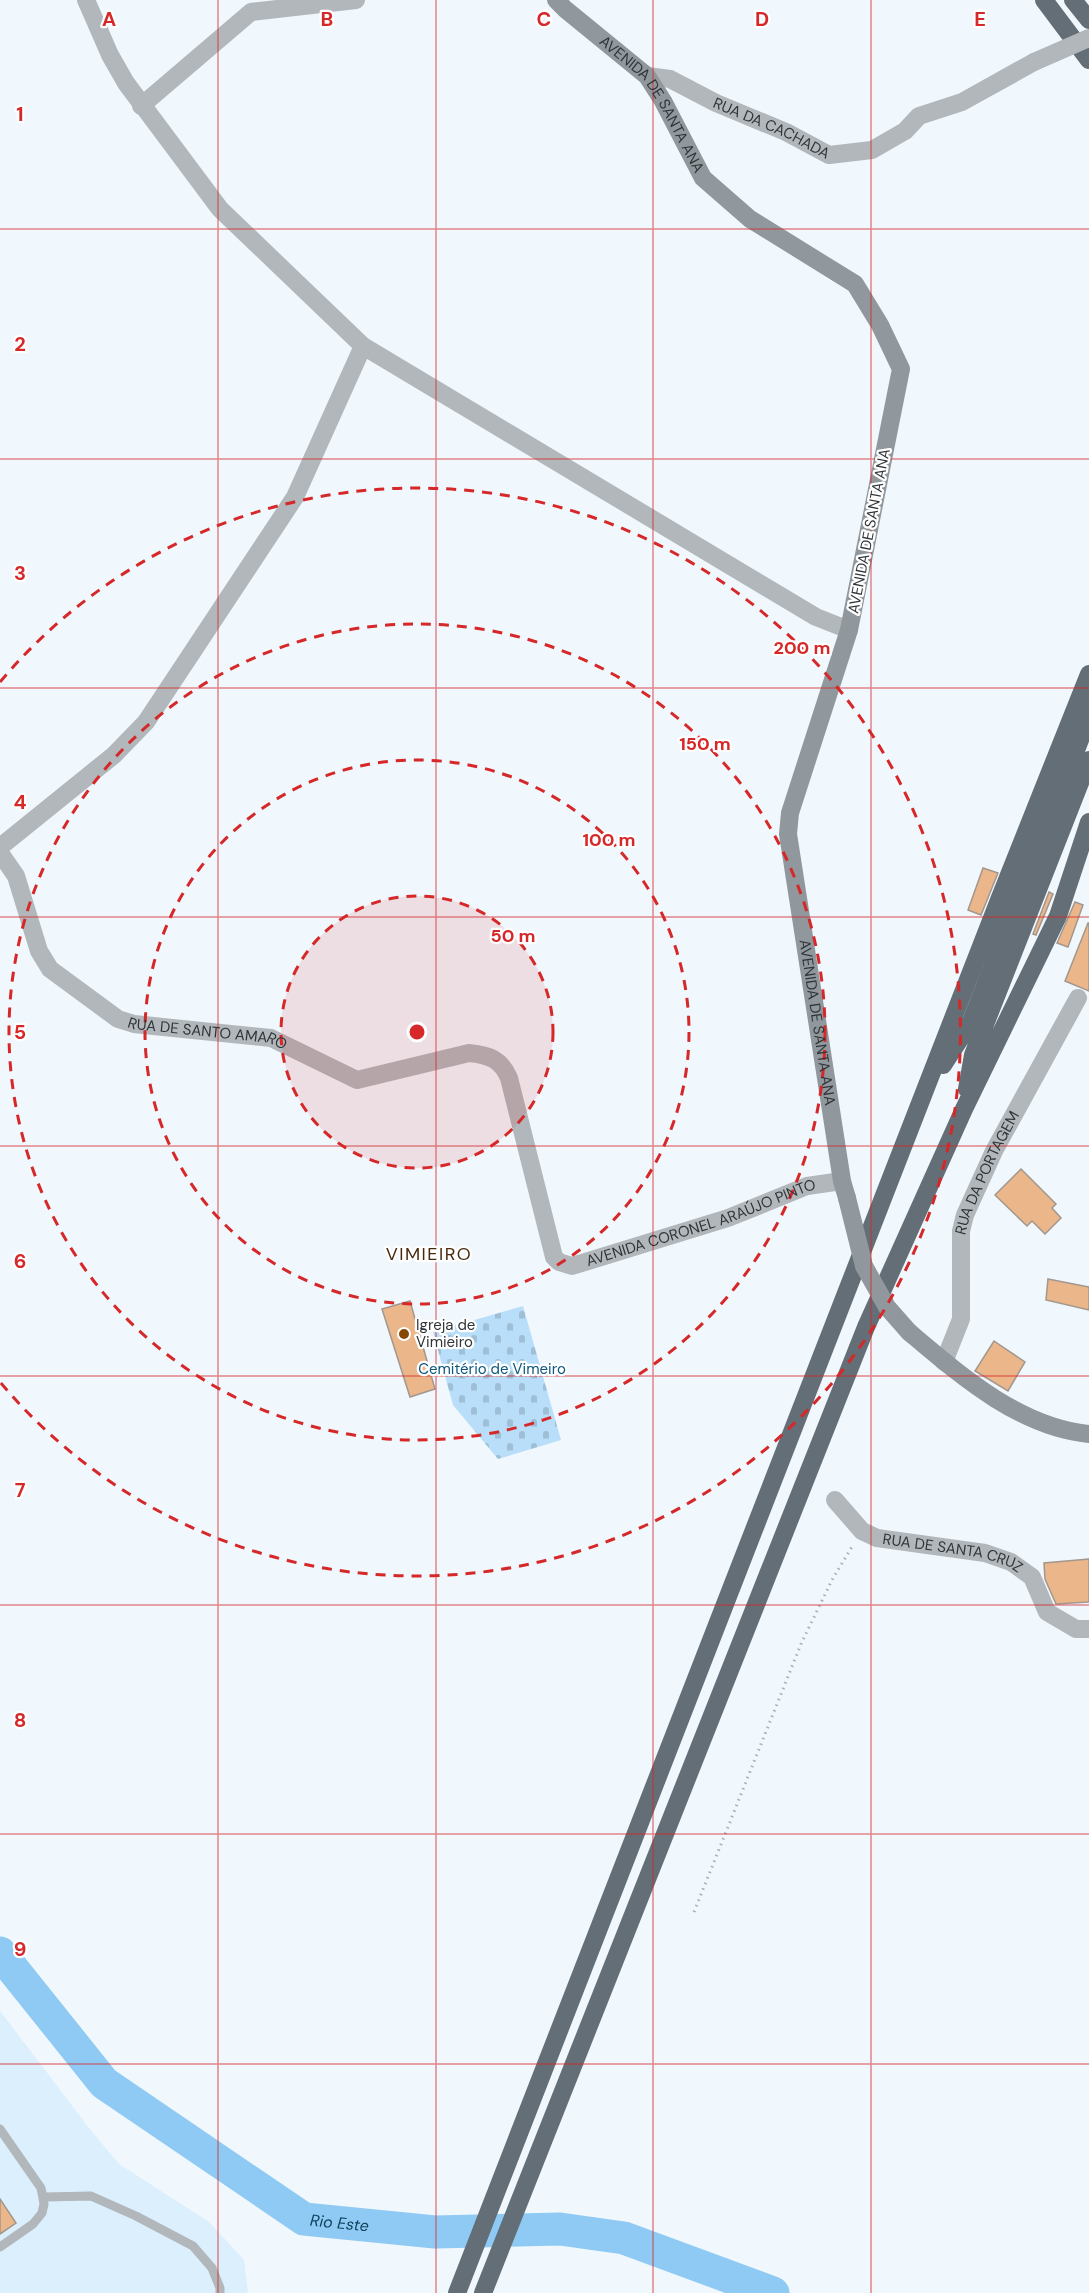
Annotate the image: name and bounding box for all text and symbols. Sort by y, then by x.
text: A [102,6,116,32]
text: B [321,6,333,32]
text: C [537,6,551,32]
text: D [755,6,769,32]
text: E [974,6,986,32]
street label: AVENIDA DE SANTA ANA [595,31,709,176]
street label: RUA DA CACHADA [710,93,833,164]
text: 1 [16,101,24,127]
text: 2 [14,331,26,357]
street label: AVENIDA DE SANTA ANA [843,447,895,615]
text: 3 [14,560,26,586]
text: 200 m [774,636,830,660]
text: 150 m [679,732,731,756]
text: 4 [14,789,27,815]
text: 100 m [582,828,636,852]
text: 50 m [490,924,536,948]
street label: AVENIDA DE SANTA ANA [795,938,840,1107]
street label: RUA DE SANTO AMARO [125,1013,291,1054]
text: 5 [14,1019,26,1045]
centre of rings [407,1022,427,1042]
street label: RUA DA PORTAGEM [950,1108,1024,1237]
street label: AVENIDA CORONEL ARAÚJO PINTO [584,1175,817,1271]
district label: VIMIEIRO [386,1242,472,1266]
text: 6 [14,1248,26,1274]
place label: Igreja de Vimieiro [416,1315,475,1352]
marker: Igreja de Vimieiro [397,1327,411,1341]
park label: Cemitério de Vimeiro [418,1359,566,1379]
text: 7 [15,1477,26,1503]
street label: RUA DE SANTA CRUZ [881,1529,1027,1577]
text: 8 [14,1707,26,1733]
text: 9 [14,1936,26,1962]
water label: Rio Este [309,2209,370,2236]

